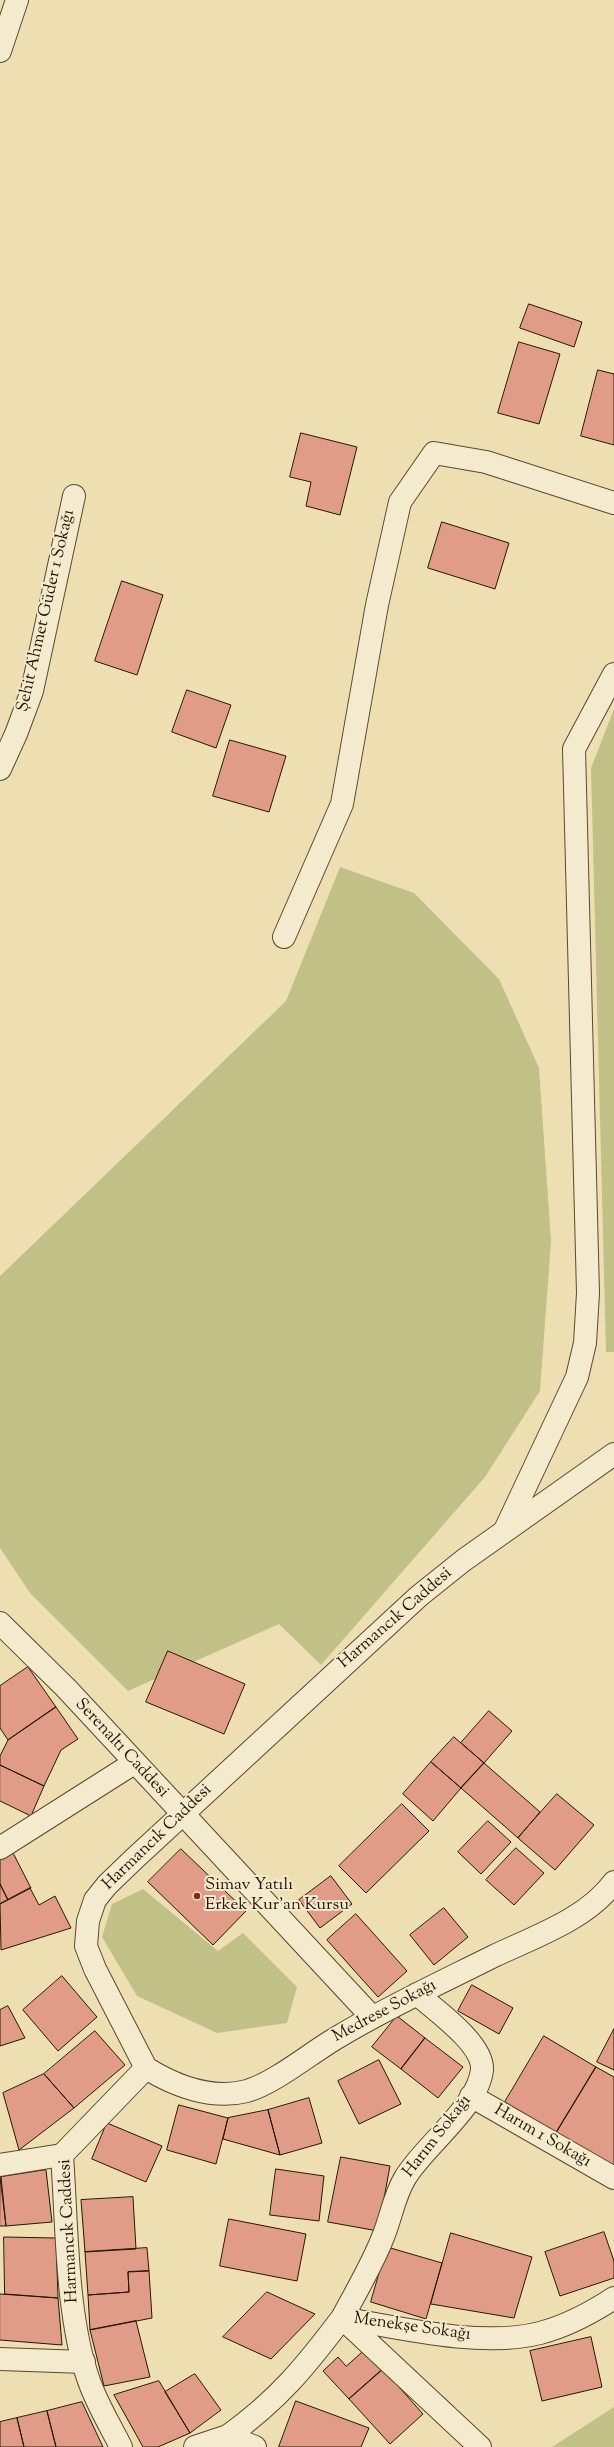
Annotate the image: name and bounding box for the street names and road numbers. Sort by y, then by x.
street label: Şehit Ahmet Güder 1 Sokağı [14,508,80,714]
street label: Harmancık Caddesi [335,1564,457,1674]
street label: Serenaltı Caddesi [70,1695,172,1803]
street label: Harmancık Caddesi [99,1781,217,1895]
street label: Medrese Sokağı [330,1976,440,2048]
street label: Harım Sokağı [399,2092,477,2182]
street label: Harım 1 Sokağı [490,2101,594,2173]
street label: Harmancık Caddesi [56,2159,84,2303]
street label: Menekşe Sokağı [352,2310,472,2346]

